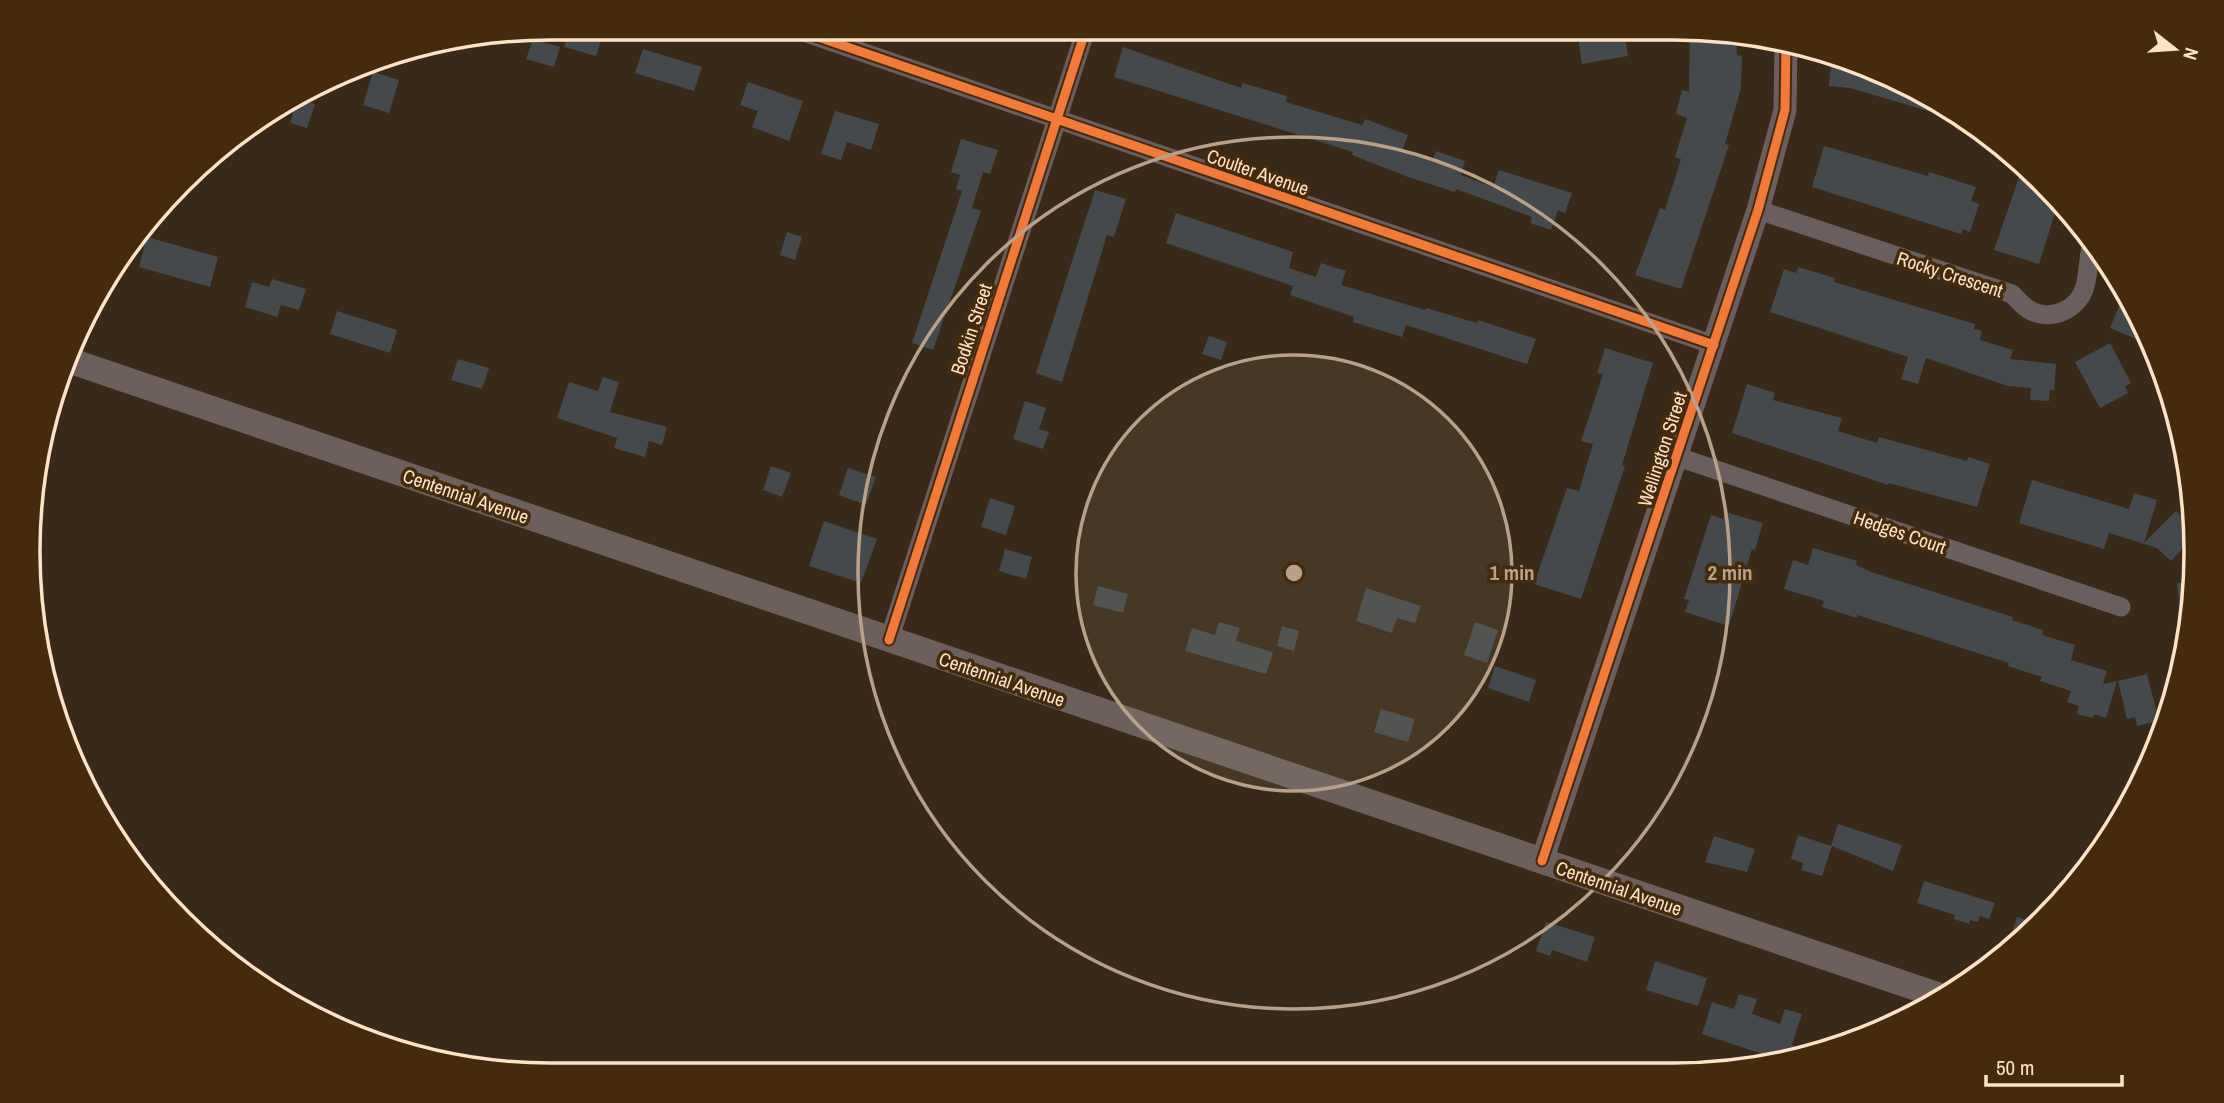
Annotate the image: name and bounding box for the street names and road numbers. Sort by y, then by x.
street label: Coulter Avenue [1204,142,1312,202]
street label: Rocky Crescent [1894,245,2007,304]
street label: Bodkin Street [944,279,998,378]
street label: Wellington Street [1631,388,1693,510]
street label: Centennial Avenue [400,462,532,530]
street label: Hedges Court [1850,504,1950,560]
street label: Centennial Avenue [936,645,1068,713]
street label: Centennial Avenue [1553,854,1685,922]

